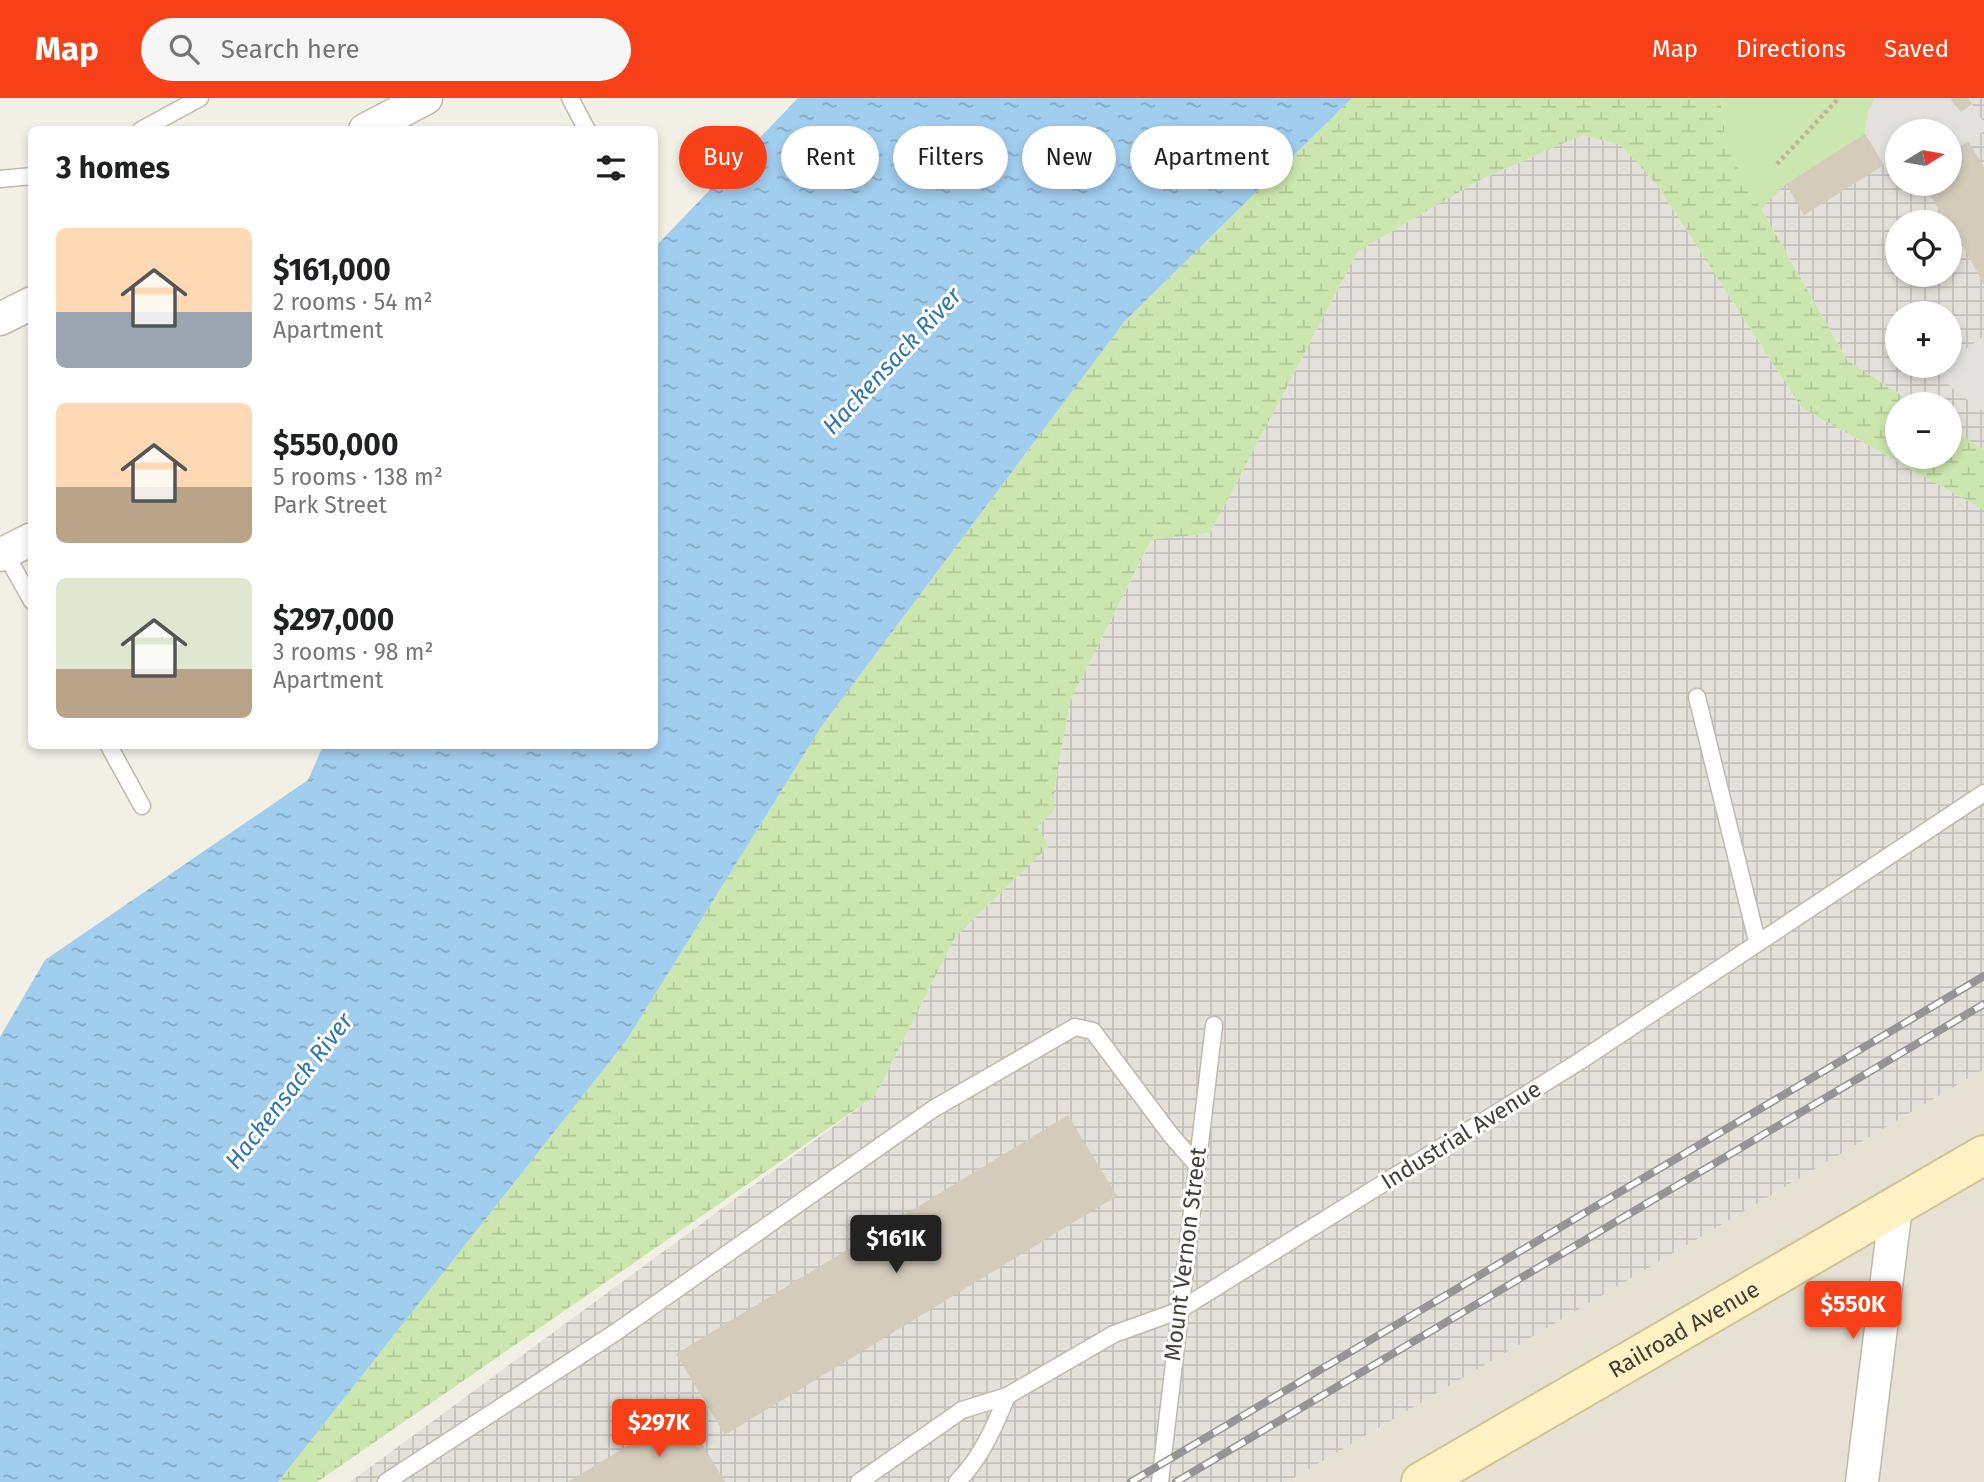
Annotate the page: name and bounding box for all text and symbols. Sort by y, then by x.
search box [141,18,631,81]
text: Map [35,29,99,69]
icon: search [165,30,203,68]
text: Search here [221,34,360,65]
text: Map [1652,35,1698,63]
text: Directions [1736,35,1846,63]
text: Saved [1884,35,1949,63]
north arrow [1885,119,1962,196]
map controls [1885,119,1962,469]
chip: Buy [679,126,767,189]
chip: Rent [781,126,879,189]
chip: Filters [893,126,1008,189]
chip: New [1022,126,1116,189]
chip: Apartment [1130,126,1293,189]
icon: filters [592,149,630,187]
text: 3 homes [56,150,170,186]
button: locate [1885,210,1962,287]
text: $161,000 [273,252,391,288]
icon: home [112,256,196,340]
water label: Hackensack River [817,281,968,440]
text: 2 rooms · 54 m² [273,288,432,316]
button: + [1885,301,1962,378]
text: Apartment [273,316,383,344]
button: − [1885,392,1962,469]
text: $550,000 [273,427,398,463]
icon: home [112,431,196,515]
text: 5 rooms · 138 m² [273,463,443,491]
text: Park Street [273,491,387,519]
text: $297,000 [273,602,394,638]
icon: home [112,606,196,690]
text: 3 rooms · 98 m² [273,638,433,666]
text: Apartment [273,666,383,694]
water label: Hackensack River [219,1007,359,1175]
street label: Industrial Avenue [1376,1075,1546,1195]
street label: Mount Vernon Street [1158,1145,1212,1362]
pin: $161K [847,1216,945,1275]
text: $161K [866,1224,926,1252]
street label: Railroad Avenue [1603,1275,1764,1384]
pin: $550K [1804,1282,1902,1341]
text: $550K [1820,1290,1886,1318]
pin: $297K [610,1400,708,1459]
text: $297K [628,1408,690,1436]

